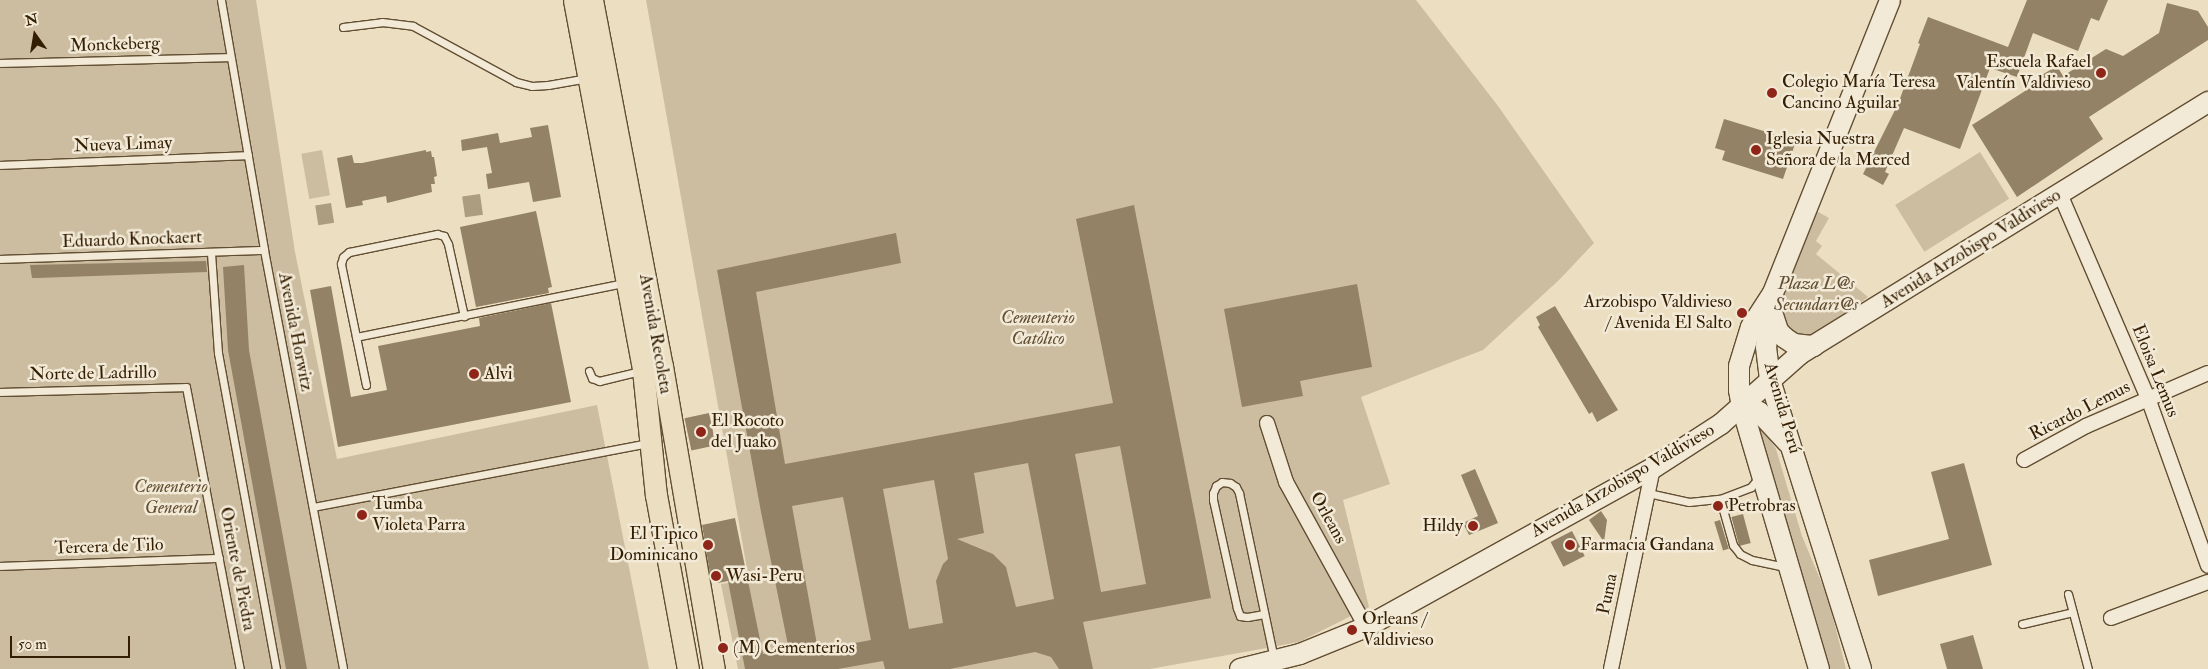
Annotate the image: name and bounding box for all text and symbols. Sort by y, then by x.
north arrow [10,10,60,60]
text: N [23,10,40,30]
street label: Monckeberg [70,33,160,57]
place label: Escuela Rafael Valentín Valdivieso [1956,52,2091,94]
marker: Escuela Rafael Valentín Valdivieso [2095,67,2107,79]
place label: Colegio María Teresa Cancino Aguilar [1782,72,1936,115]
marker: Colegio María Teresa Cancino Aguilar [1766,87,1778,99]
place label: Iglesia Nuestra Señora de la Merced [1766,129,1910,172]
street label: Nueva Limay [73,132,173,158]
marker: Iglesia Nuestra Señora de la Merced [1750,144,1762,156]
street label: Avenida Arzobispo Valdivieso [1877,185,2065,313]
street label: Eduardo Knockaert [62,227,202,253]
street label: Avenida Horwitz [273,271,317,393]
street label: Avenida Recoleta [634,272,676,396]
park label: Plaza L@s Secundari@s [1774,274,1858,316]
place label: Arzobispo Valdivieso / Avenida El Salto [1584,292,1732,334]
marker: Arzobispo Valdivieso / Avenida El Salto [1736,307,1748,319]
park label: Cementerio Católico [1001,308,1075,350]
street label: Eloisa Lemus [2127,321,2183,421]
street label: Avenida Perú [1759,360,1805,456]
street label: Norte de Ladrillo [29,362,157,386]
place label: Alvi [484,363,513,385]
marker: Alvi [468,368,480,380]
street label: Ricardo Lemus [2026,376,2134,446]
place label: El Rocoto del Juako [711,411,784,454]
street label: Avenida Arzobispo Valdivieso [1527,420,1719,542]
marker: El Rocoto del Juako [695,426,707,438]
park label: Cementerio General [134,477,208,520]
street label: Orleans [1305,488,1351,548]
place label: Tumba Violeta Parra [372,494,465,536]
place label: Petrobras [1728,495,1796,517]
marker: Petrobras [1712,500,1724,512]
street label: Oriente de Piedra [214,505,260,633]
marker: Tumba Violeta Parra [356,509,368,521]
place label: Hildy [1422,515,1463,537]
marker: Hildy [1467,520,1479,532]
place label: El Tipico Dominicano [609,524,698,566]
street label: Tercera de Tilo [54,534,164,560]
place label: Farmacia Gandana [1580,534,1714,556]
marker: El Tipico Dominicano [702,539,714,551]
marker: Farmacia Gandana [1564,539,1576,551]
place label: Wasi-Peru [726,565,802,587]
marker: Wasi-Peru [710,570,722,582]
street label: Puma [1593,572,1623,616]
place label: Orleans / Valdivieso [1362,609,1434,652]
marker: Orleans / Valdivieso [1346,624,1358,636]
scale bar [12,626,132,658]
text: 50 m [18,635,47,654]
place label: (M) Cementerios [733,637,855,659]
marker: (M) Cementerios [717,642,729,654]

